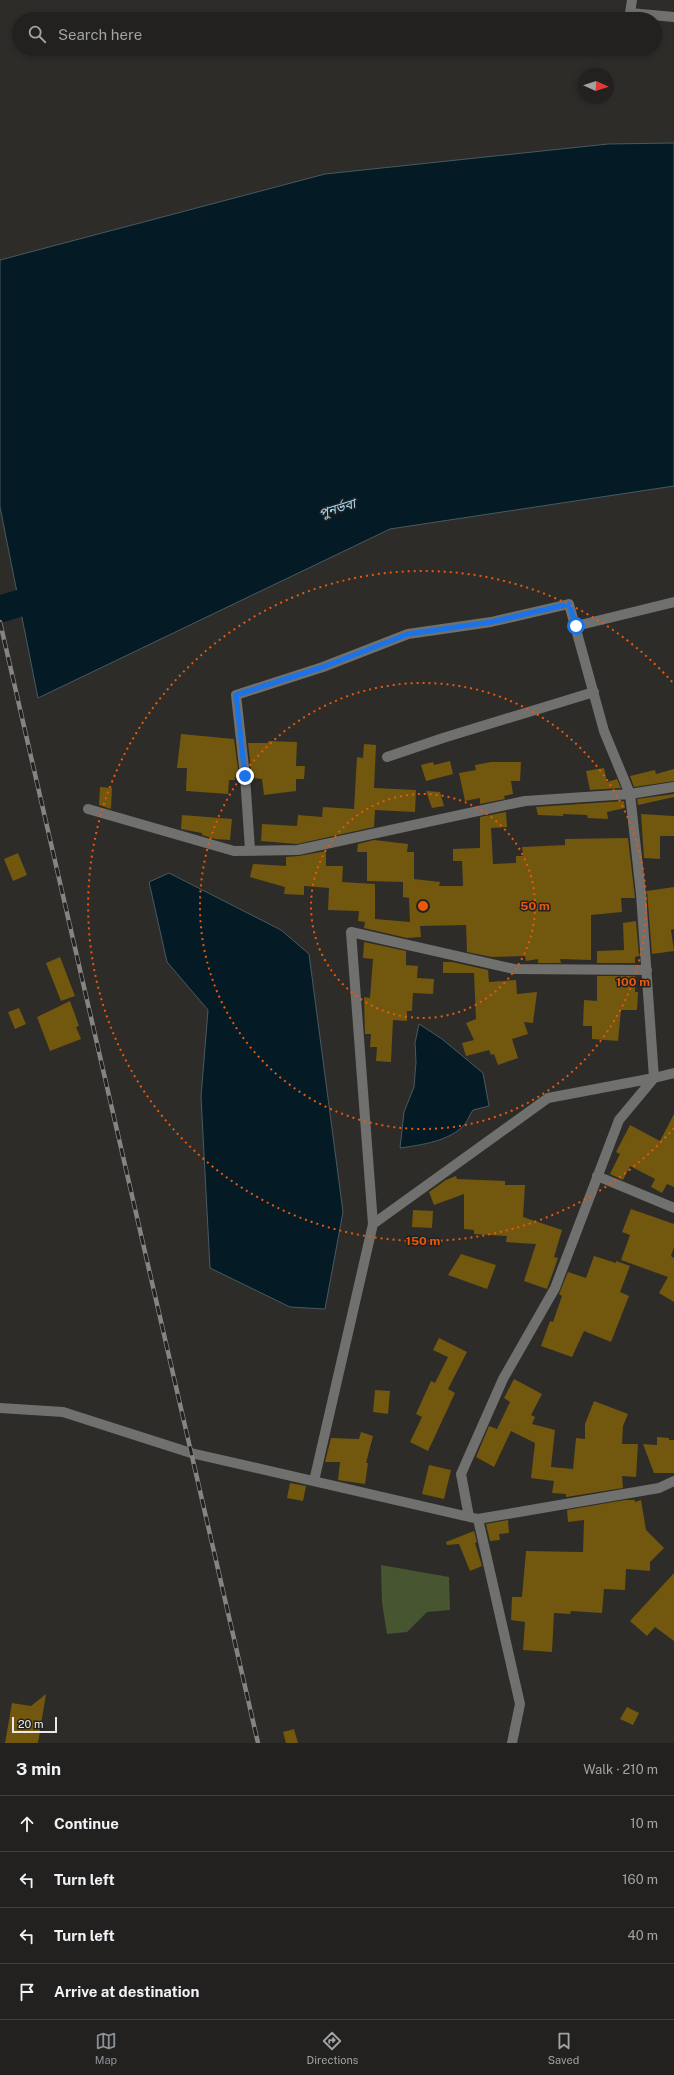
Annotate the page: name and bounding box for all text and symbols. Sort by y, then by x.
search box [12,12,662,56]
icon: search [26,23,48,45]
text: Search here [58,26,142,43]
north arrow [578,68,614,104]
water label: পুনর্ভবা [317,495,360,521]
route start [567,617,585,635]
route end [236,767,254,785]
centre of rings [416,899,430,913]
text: 50 m [520,899,550,913]
text: 100 m [616,975,650,989]
text: 150 m [406,1234,440,1248]
scale bar [12,1715,57,1734]
text: 20 m [18,1718,43,1730]
text: 3 min [16,1759,61,1779]
text: Walk · 210 m [583,1762,658,1777]
icon: ahead [16,1813,38,1835]
text: Continue [54,1815,119,1832]
text: 10 m [630,1816,658,1831]
icon: left [16,1869,38,1891]
text: Turn left [54,1871,115,1888]
text: 160 m [622,1872,658,1887]
icon: left [16,1925,38,1947]
text: Turn left [54,1927,115,1944]
text: 40 m [627,1928,658,1943]
icon: arrive [16,1981,38,2003]
text: Arrive at destination [54,1983,199,2000]
tab: Map [95,2030,117,2066]
tab: Directions [307,2030,358,2066]
tab: Saved [548,2030,579,2066]

